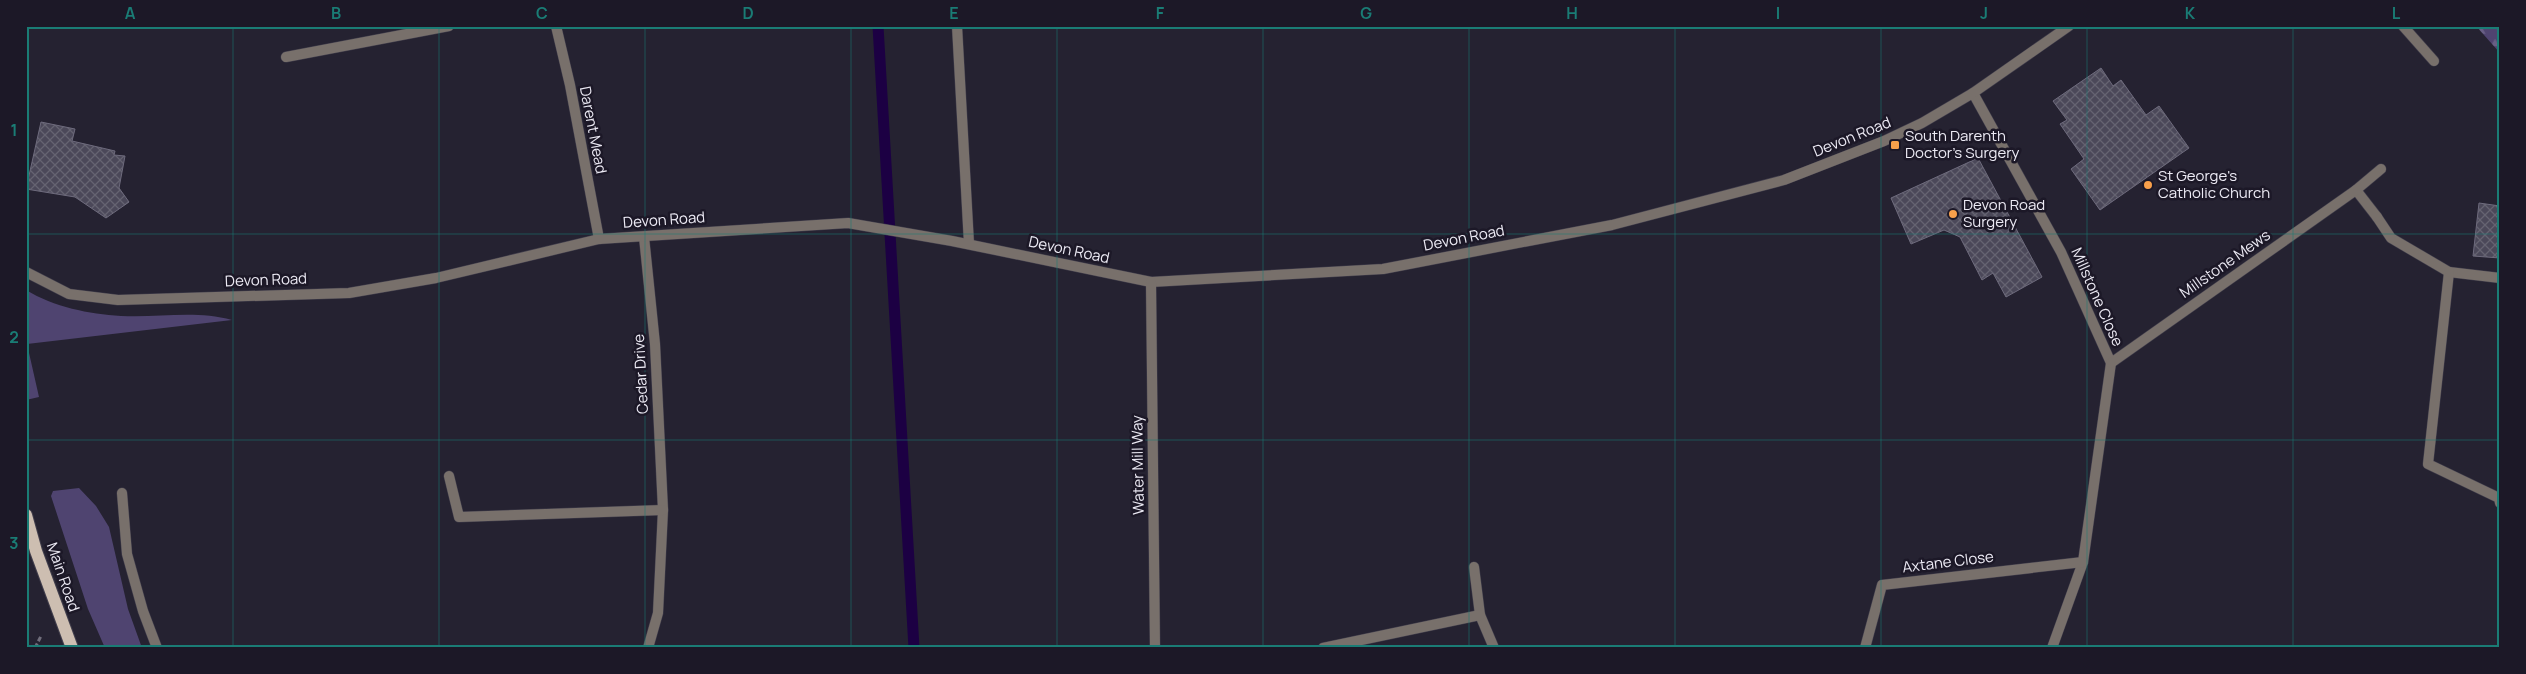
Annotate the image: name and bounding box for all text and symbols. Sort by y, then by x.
text: A [125,2,136,24]
text: B [331,2,341,24]
text: C [536,2,548,24]
text: D [742,2,754,24]
text: E [949,2,959,24]
text: F [1156,2,1165,24]
text: G [1360,2,1372,24]
text: H [1566,2,1578,24]
text: I [1776,2,1780,24]
text: J [1980,2,1988,24]
text: K [2185,2,2196,24]
text: L [2392,2,2401,24]
street label: Darent Mead [575,84,612,175]
street label: Devon Road [1810,111,1894,162]
text: 1 [10,119,18,141]
place label: South Darenth Doctor's Surgery [1905,125,2019,163]
marker: South Darenth Doctor's Surgery [1889,139,1901,151]
place label: St George's Catholic Church [2158,165,2270,203]
marker: St George's Catholic Church [2142,179,2154,191]
place label: Devon Road Surgery [1963,194,2045,232]
street label: Devon Road [622,206,706,233]
marker: Devon Road Surgery [1947,208,1959,220]
street label: Devon Road [1422,219,1506,256]
street label: Millstone Mews [2175,224,2274,303]
street label: Devon Road [1027,231,1111,268]
street label: Millstone Close [2066,244,2129,350]
street label: Devon Road [225,268,307,291]
text: 2 [9,326,19,348]
street label: Cedar Drive [628,333,653,415]
street label: Water Mill Way [1126,415,1149,515]
text: 3 [9,532,19,554]
street label: Main Road [42,539,85,614]
street label: Axtane Close [1901,545,1995,578]

